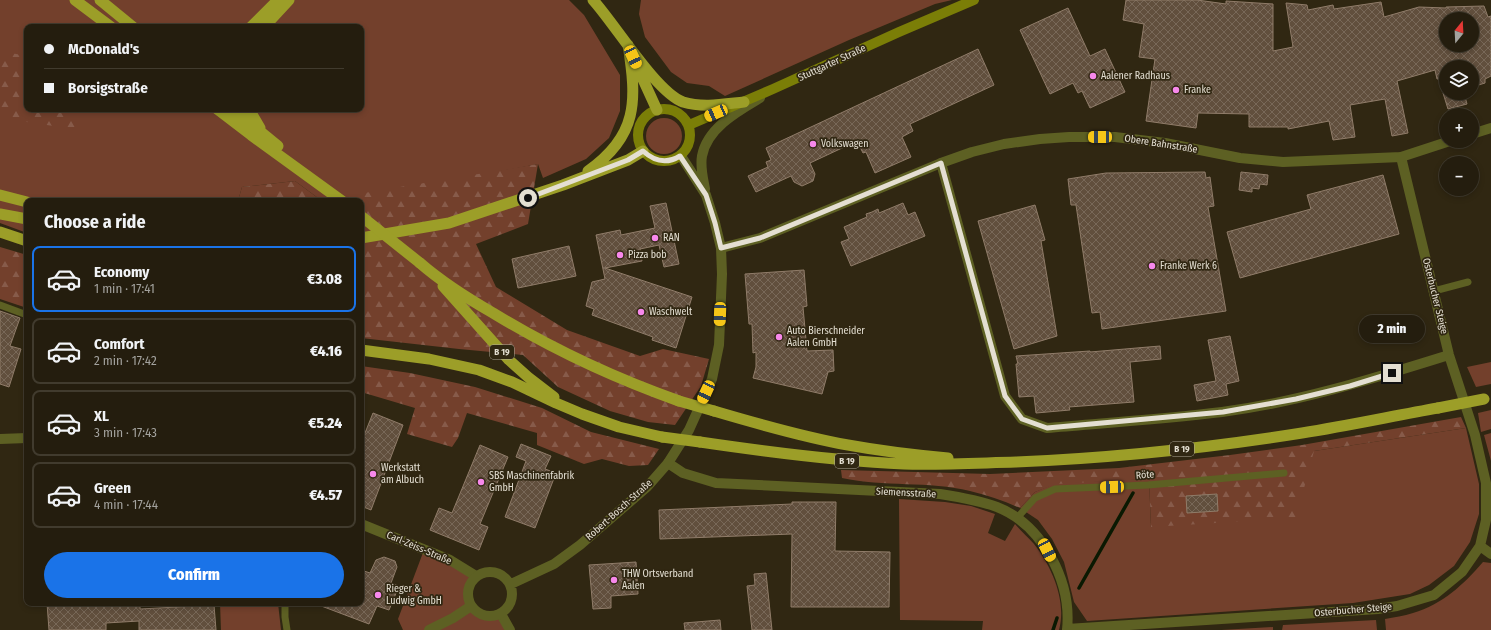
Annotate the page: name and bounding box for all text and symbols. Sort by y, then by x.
north arrow [1439,12,1479,52]
map controls [1439,12,1479,196]
text: McDonald's [68,40,139,58]
street label: Stuttgarter Straße [796,42,868,84]
car [622,44,644,70]
button: layers [1439,60,1479,100]
place label: Aalener Radhaus [1101,70,1170,82]
marker: Aalener Radhaus [1088,71,1098,81]
text: Borsigstraße [68,79,148,97]
place label: Franke [1184,84,1211,96]
marker: Franke [1171,85,1181,95]
car [703,103,729,123]
button: + [1439,108,1479,148]
car [1088,131,1112,143]
street label: Obere Bahnstraße [1124,132,1198,156]
place label: Volkswagen [821,138,869,150]
marker: Volkswagen [808,139,818,149]
button: − [1439,156,1479,196]
route start [519,189,537,207]
text: Choose a ride [44,211,146,233]
place label: RAN [663,232,680,244]
marker: RAN [650,233,660,243]
place label: Pizza bob [628,249,667,261]
marker: Pizza bob [615,250,625,260]
street label: Osterbucher Steige [1420,257,1450,335]
place label: Franke Werk 6 [1160,260,1217,272]
icon: car [46,261,82,297]
marker: Franke Werk 6 [1147,261,1157,271]
text: Economy [94,263,149,281]
text: €3.08 [307,270,342,288]
text: 1 min · 17:41 [94,281,155,296]
car [714,302,726,326]
place label: Waschwelt [649,306,693,318]
marker: Waschwelt [636,307,646,317]
callout: 2 min [1359,315,1425,343]
text: 2 min [1378,321,1406,336]
place label: Auto Bierschneider Aalen GmbH [787,325,865,349]
marker: Auto Bierschneider Aalen GmbH [774,332,784,342]
icon: car [46,333,82,369]
text: Comfort [94,335,145,353]
text: €4.16 [310,342,342,360]
road number: B 19 [490,345,514,359]
text: 2 min · 17:42 [94,353,157,368]
route end [1383,364,1401,382]
car [695,379,717,405]
icon: car [46,405,82,441]
text: XL [94,407,109,425]
text: €5.24 [308,414,342,432]
text: 3 min · 17:43 [94,425,157,440]
road number: B 19 [1170,442,1194,456]
road number: B 19 [835,454,859,468]
place label: Werkstatt am Albuch [381,462,424,486]
street label: Röte [1135,468,1155,482]
marker: Werkstatt am Albuch [368,469,378,479]
place label: SBS Maschinenfabrik GmbH [489,470,574,494]
icon: car [46,477,82,513]
marker: SBS Maschinenfabrik GmbH [476,477,486,487]
street label: Robert-Bosch-Straße [583,477,655,543]
text: Green [94,479,131,497]
car [1100,481,1124,493]
street label: Siemensstraße [876,485,937,501]
text: €4.57 [309,486,342,504]
text: 4 min · 17:44 [94,497,158,512]
street label: Carl-Zeiss-Straße [385,529,453,567]
car [1036,537,1058,563]
button: Confirm [44,552,344,598]
place label: THW Ortsverband Aalen [622,568,693,592]
marker: THW Ortsverband Aalen [609,575,619,585]
place label: Rieger & Ludwig GmbH [386,583,442,607]
marker: Rieger & Ludwig GmbH [373,590,383,600]
street label: Osterbucher Steige [1314,601,1392,619]

